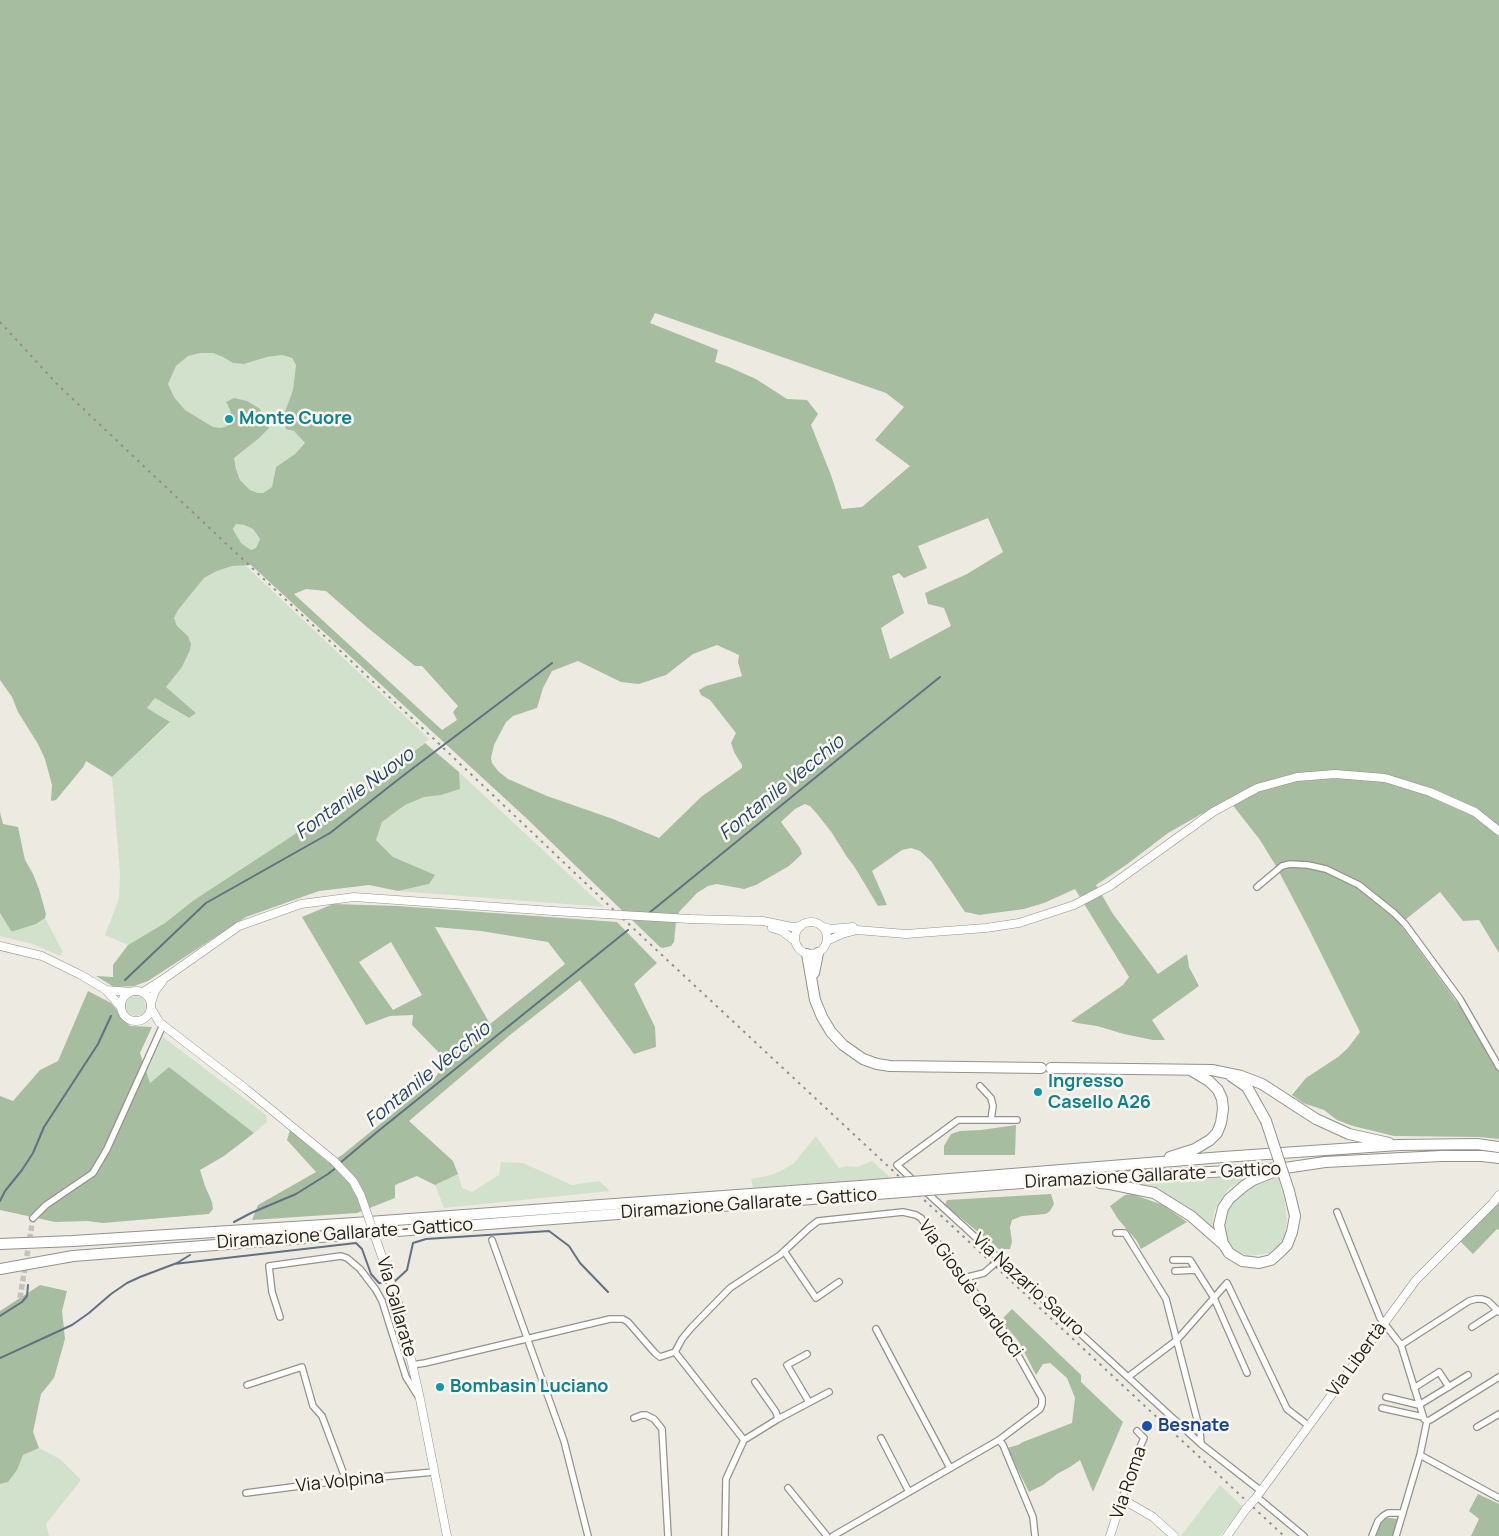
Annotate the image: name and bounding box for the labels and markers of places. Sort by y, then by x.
place label: Monte Cuore [239,408,352,430]
marker: Monte Cuore [223,413,235,425]
place label: Ingresso Casello A26 [1048,1071,1151,1114]
marker: Ingresso Casello A26 [1032,1086,1044,1098]
place label: Bombasin Luciano [450,1376,608,1398]
marker: Bombasin Luciano [434,1381,446,1393]
place label: Besnate [1158,1415,1230,1437]
marker: Besnate [1140,1419,1154,1433]

